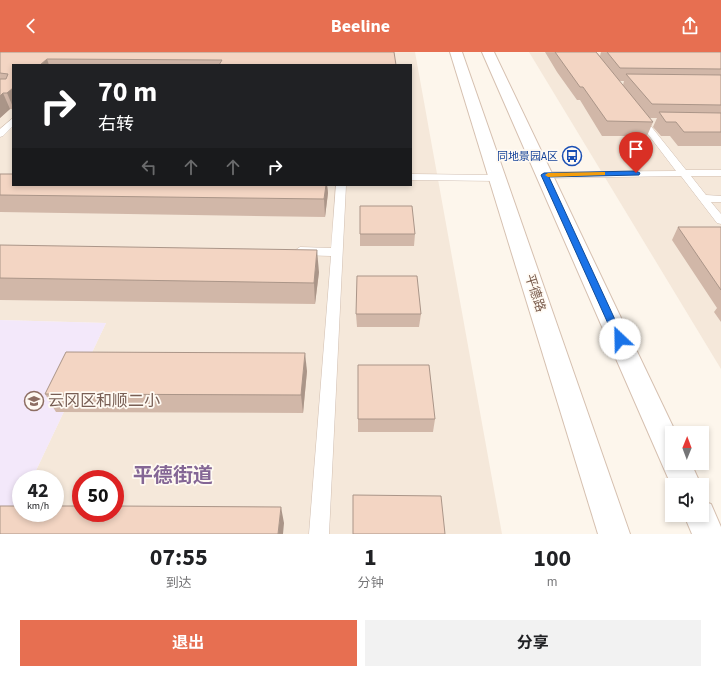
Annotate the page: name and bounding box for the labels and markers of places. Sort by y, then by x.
pin [619,132,653,173]
bus stop icon: 同地景园A区 [561,145,583,167]
place label: 同地景园A区 [497,149,558,164]
school or university icon: 云冈区和顺二小 [23,390,45,412]
place label: 云冈区和顺二小 [48,390,160,412]

